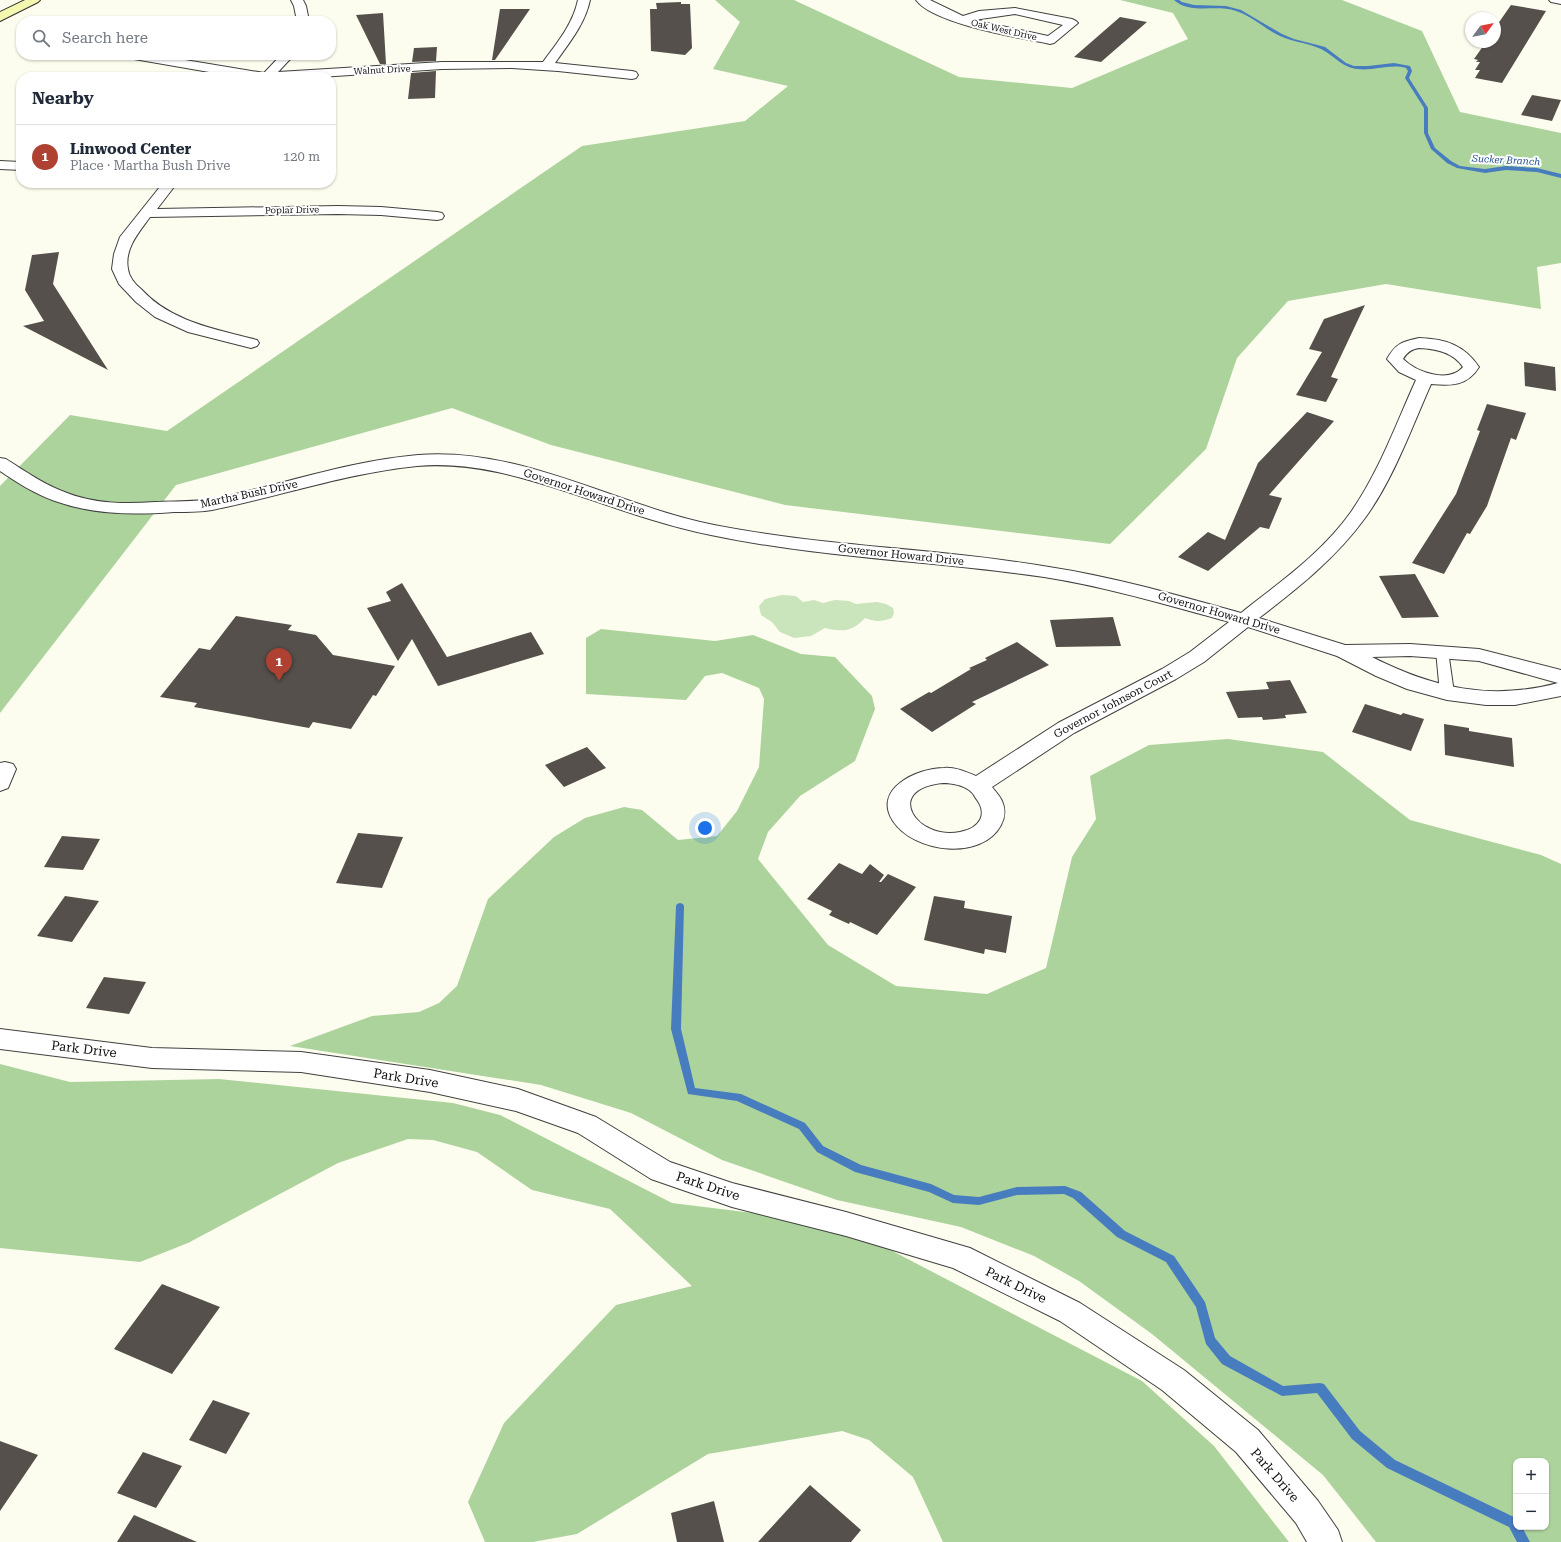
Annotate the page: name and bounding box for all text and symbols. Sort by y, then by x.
north arrow [1465,12,1501,48]
search box [16,16,336,60]
street label: Oak West Drive [970,18,1038,42]
icon: search [30,27,52,49]
text: Search here [62,29,148,47]
street label: Walnut Drive [353,64,411,76]
text: Nearby [32,88,94,108]
text: Linwood Center [70,140,191,158]
text: 1 [41,149,49,164]
text: 120 m [283,149,320,164]
water label: Sucker Branch [1471,153,1540,167]
text: Place · Martha Bush Drive [70,158,230,173]
street label: Poplar Drive [265,205,319,215]
street label: Governor Howard Drive [522,466,646,518]
street label: Martha Bush Drive [199,477,299,511]
street label: Governor Howard Drive [837,542,965,568]
street label: Governor Howard Drive [1156,589,1282,637]
pin: 1 [266,648,292,681]
street label: Governor Johnson Court [1052,667,1174,741]
your location [695,818,715,838]
street label: Park Drive [50,1038,118,1060]
street label: Park Drive [372,1065,440,1091]
street label: Park Drive [674,1169,742,1203]
street label: Park Drive [983,1264,1049,1306]
street label: Park Drive [1248,1445,1302,1505]
map controls [1513,1458,1549,1530]
button: + [1513,1458,1549,1494]
button: − [1513,1494,1549,1530]

